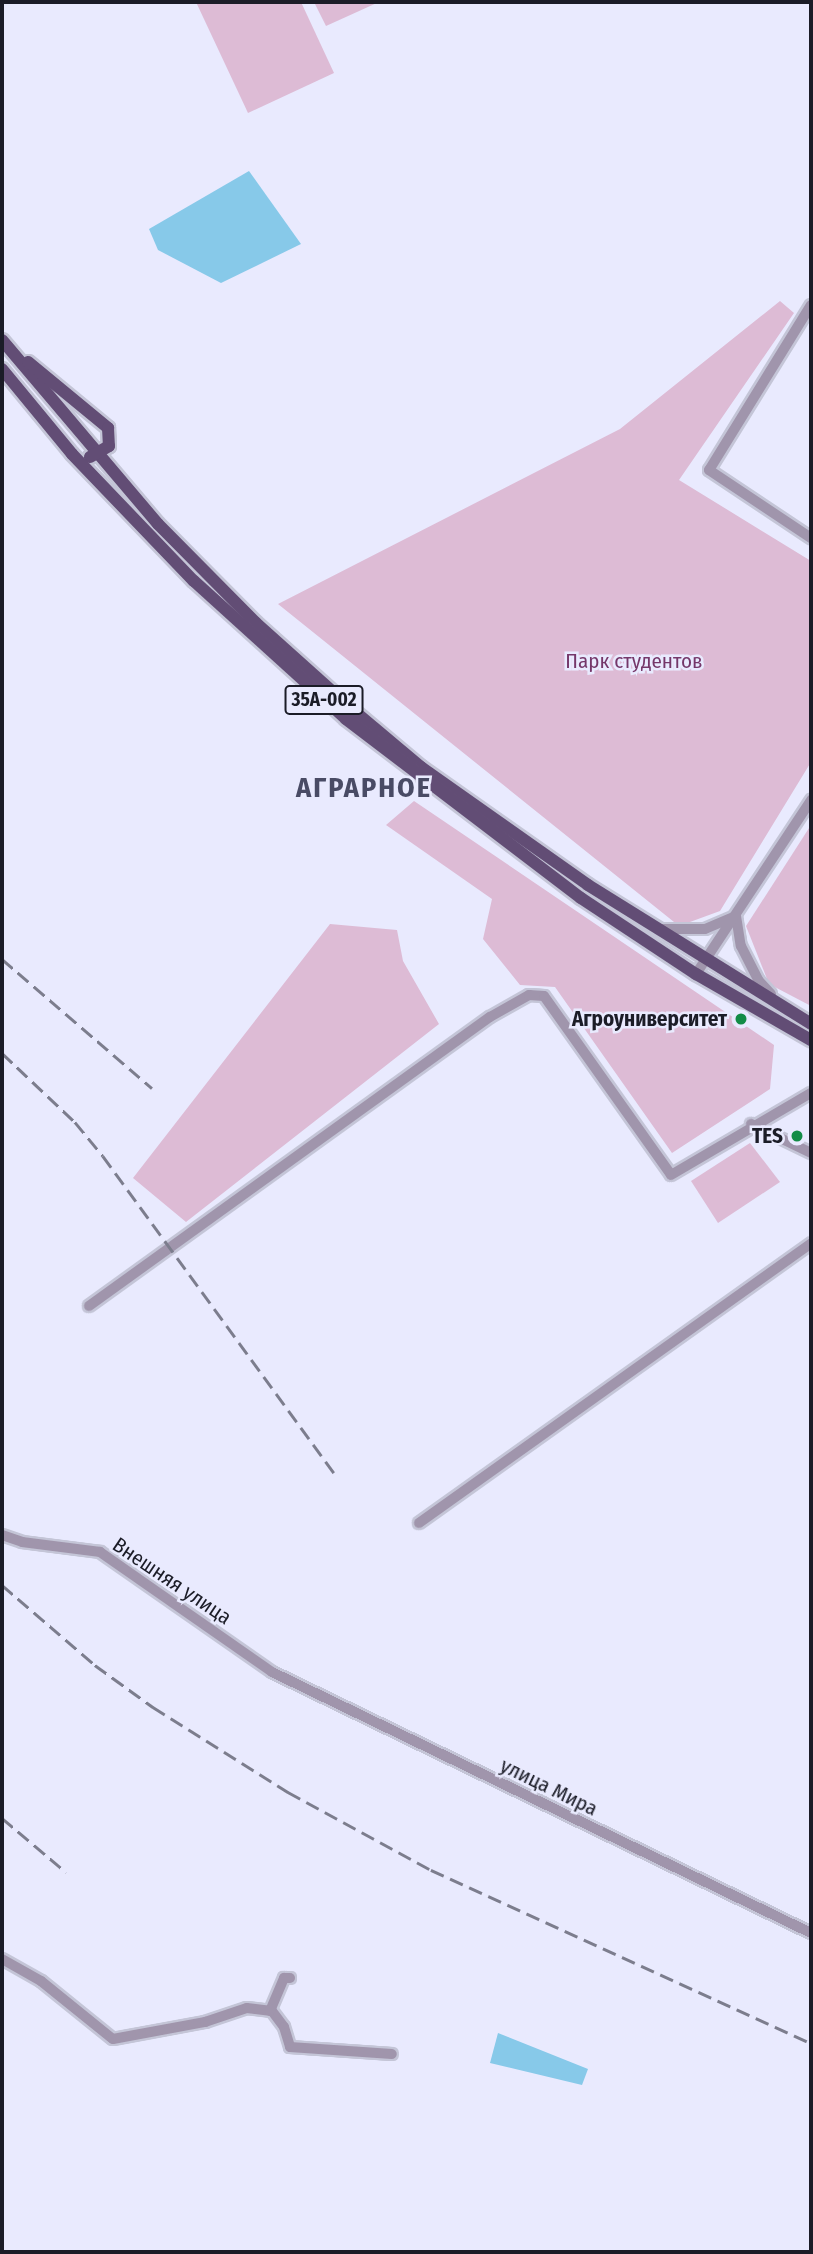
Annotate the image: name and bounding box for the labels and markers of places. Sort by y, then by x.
place label: Агроуниверситет [572,1006,727,1032]
marker: Агроуниверситет [733,1011,749,1027]
place label: TES [752,1123,783,1149]
marker: TES [789,1128,805,1144]

